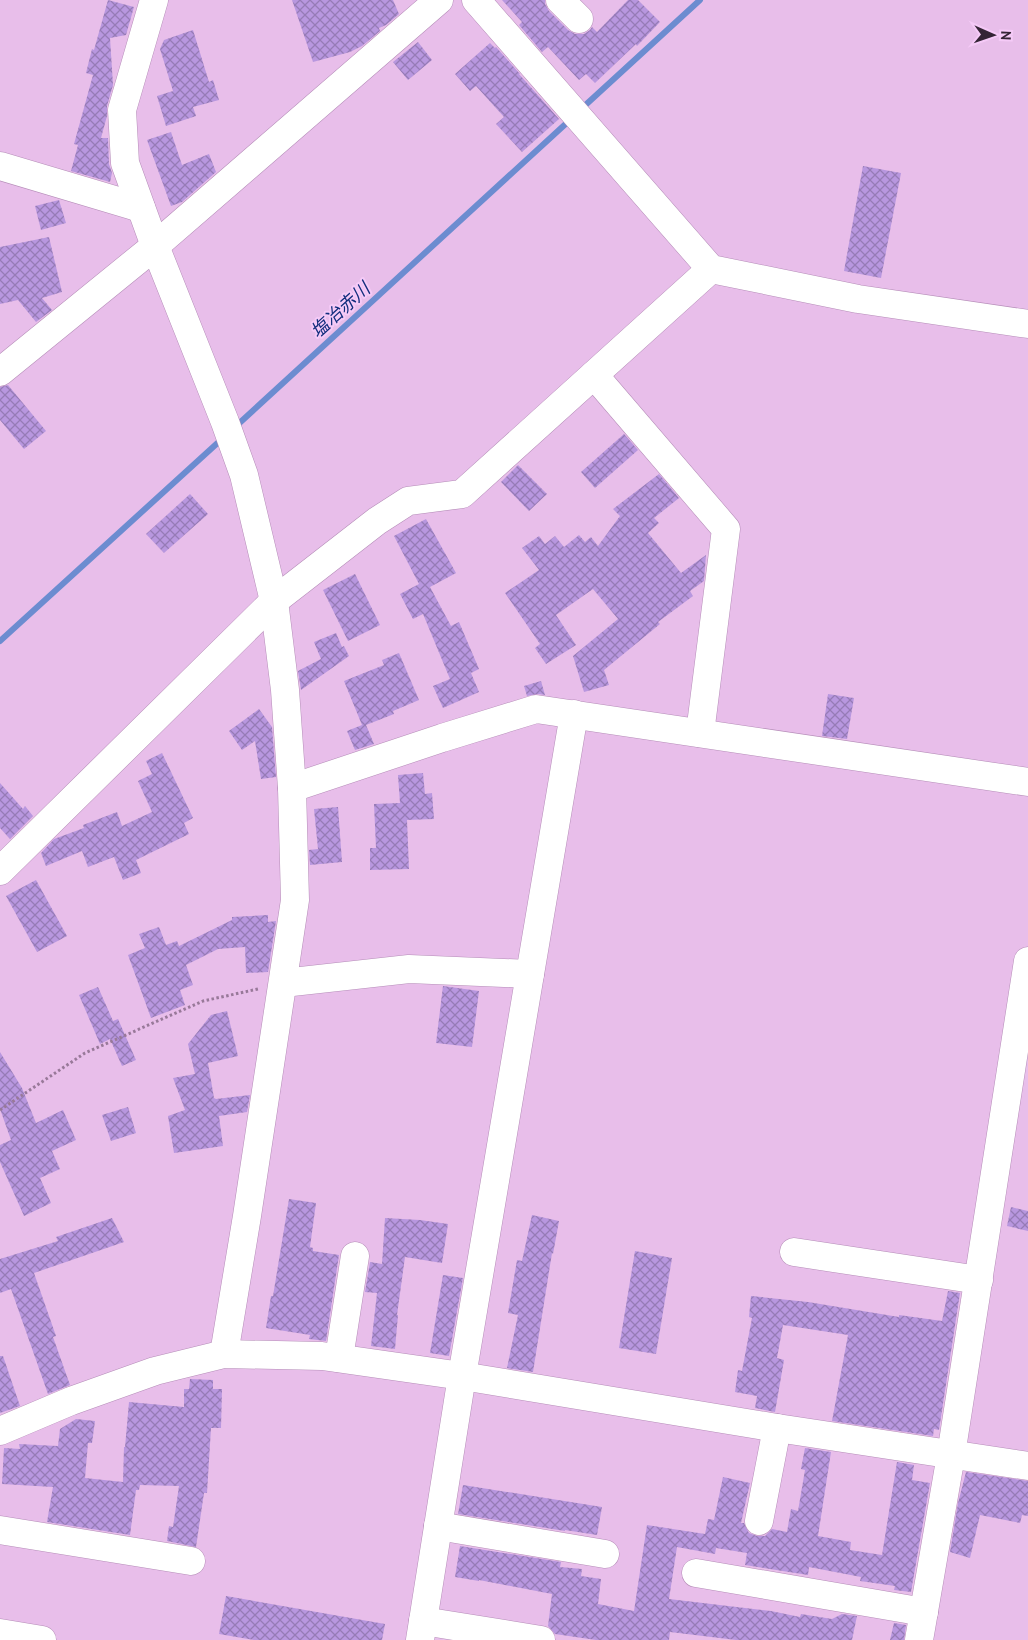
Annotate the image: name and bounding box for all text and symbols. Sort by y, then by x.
north arrow [968,10,1018,60]
text: N [997,31,1015,40]
water label: 塩冶赤川 [306,276,376,343]

